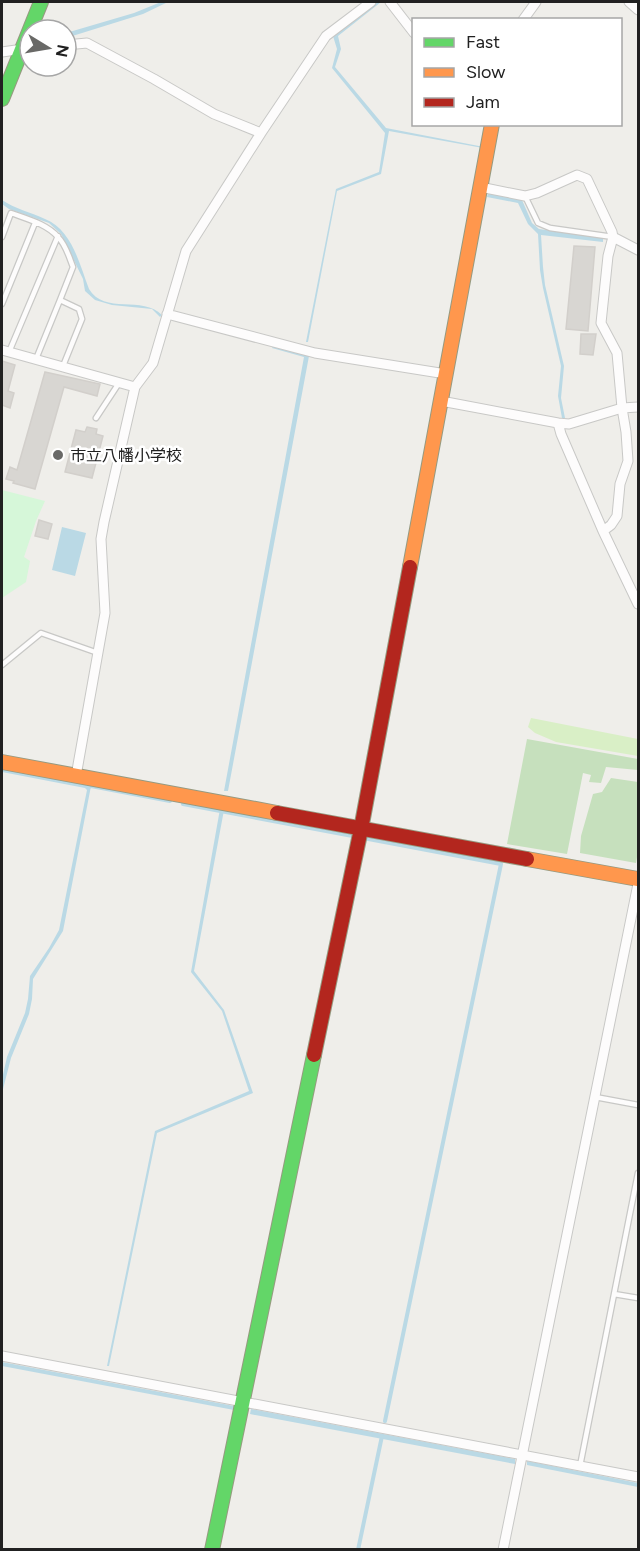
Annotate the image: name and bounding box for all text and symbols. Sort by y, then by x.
north arrow [18,18,78,78]
legend [412,18,622,126]
text: Fast [466,31,500,53]
text: N [52,43,73,59]
text: Slow [466,61,505,83]
text: Jam [466,91,500,113]
place label: 市立八幡小学校 [70,446,182,465]
marker: 市立八幡小学校 [51,448,65,462]

